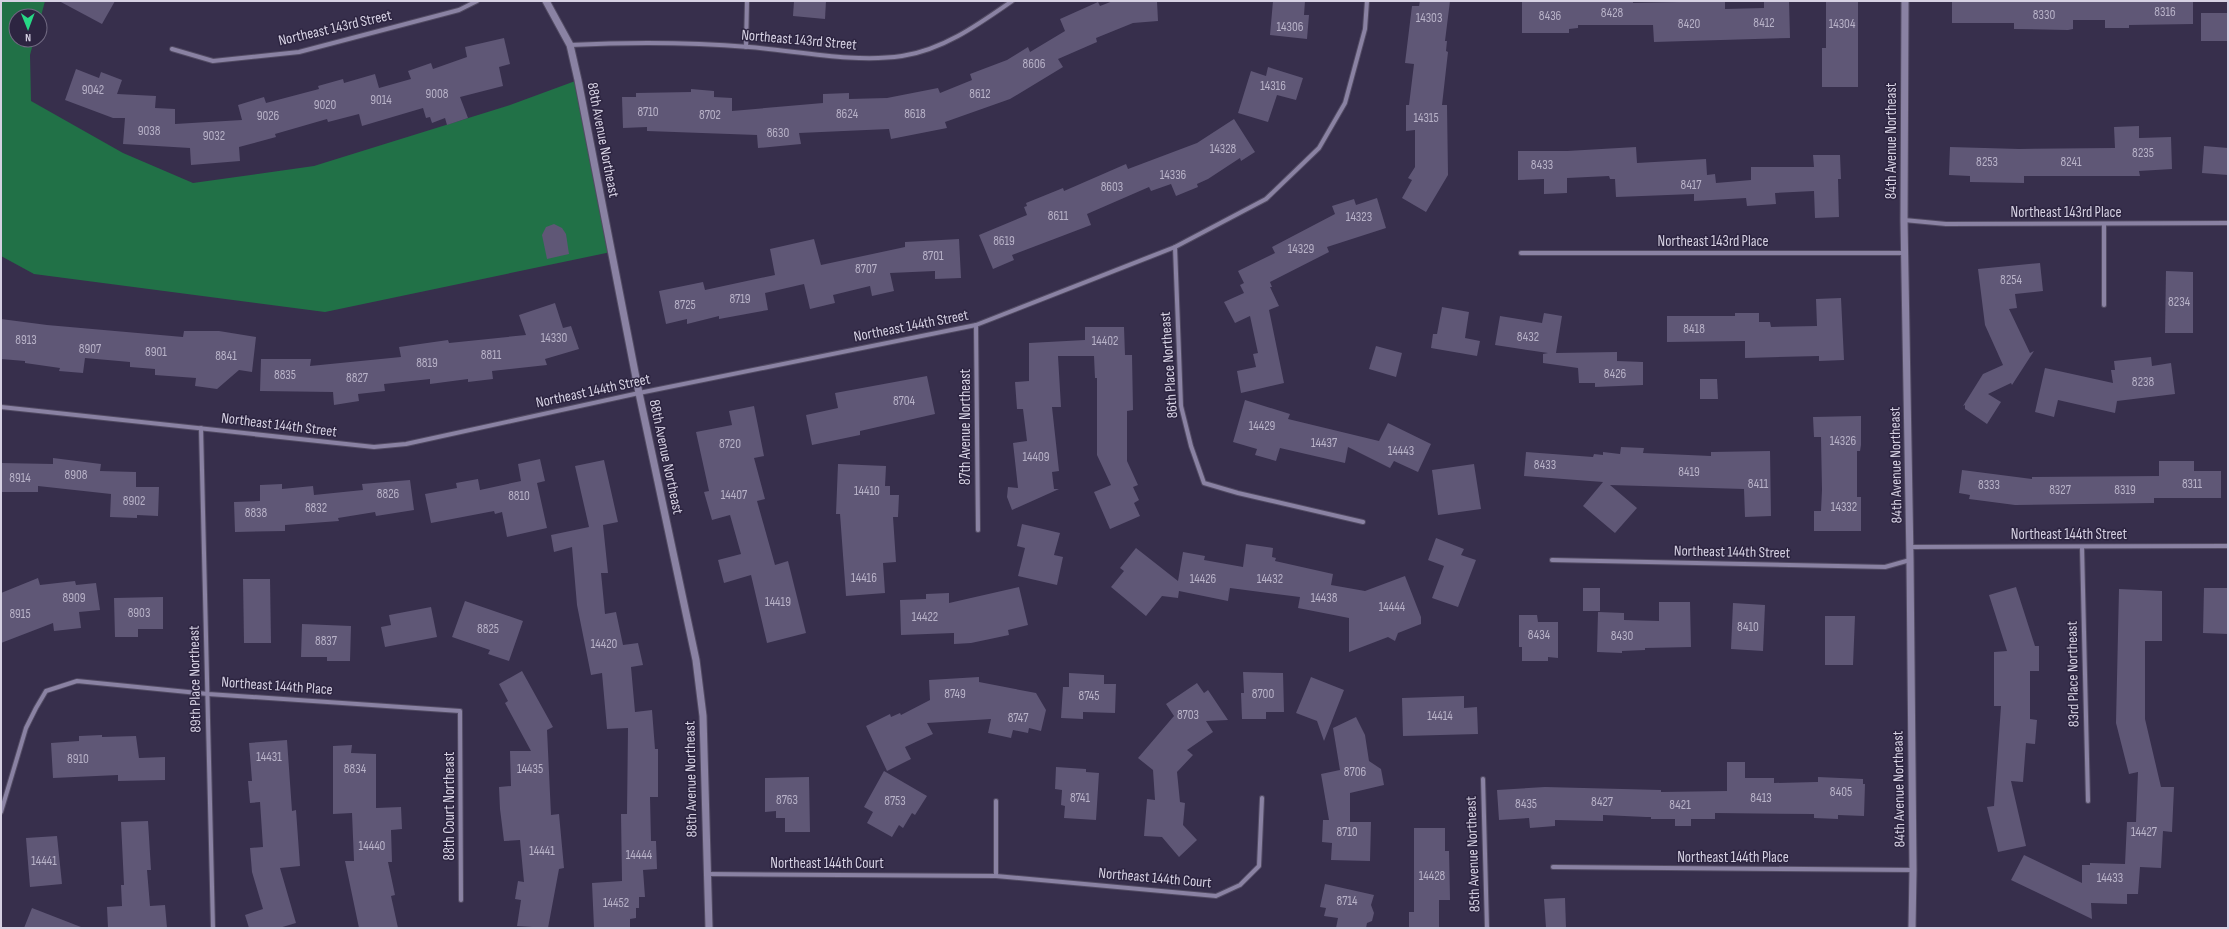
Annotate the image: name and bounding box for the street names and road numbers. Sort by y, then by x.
street label: Northeast 143rd Street [276,6,394,50]
street label: Northeast 143rd Street [741,25,858,55]
street label: 88th Avenue Northeast [583,81,624,200]
street label: 84th Avenue Northeast [1882,82,1901,199]
street label: Northeast 143rd Place [2011,203,2121,222]
street label: Northeast 143rd Place [1658,232,1768,251]
street label: Northeast 144th Street [852,305,970,346]
street label: 86th Place Northeast [1156,311,1182,419]
street label: 87th Avenue Northeast [956,368,975,485]
street label: Northeast 144th Street [534,370,652,412]
street label: 88th Avenue Northeast [645,398,688,516]
street label: 84th Avenue Northeast [1885,406,1907,524]
street label: Northeast 144th Street [220,408,338,442]
street label: Northeast 144th Street [2011,525,2128,544]
street label: Northeast 144th Street [1674,541,1791,563]
street label: 83rd Place Northeast [2063,620,2083,727]
street label: 89th Place Northeast [185,625,205,733]
street label: Northeast 144th Place [221,673,333,699]
street label: 88th Avenue Northeast [680,720,702,838]
street label: 84th Avenue Northeast [1888,730,1910,848]
street label: 88th Court Northeast [440,751,459,860]
street label: 85th Avenue Northeast [1461,795,1485,912]
street label: Northeast 144th Place [1677,848,1789,867]
street label: Northeast 144th Court [770,854,884,873]
street label: Northeast 144th Court [1098,864,1213,892]

